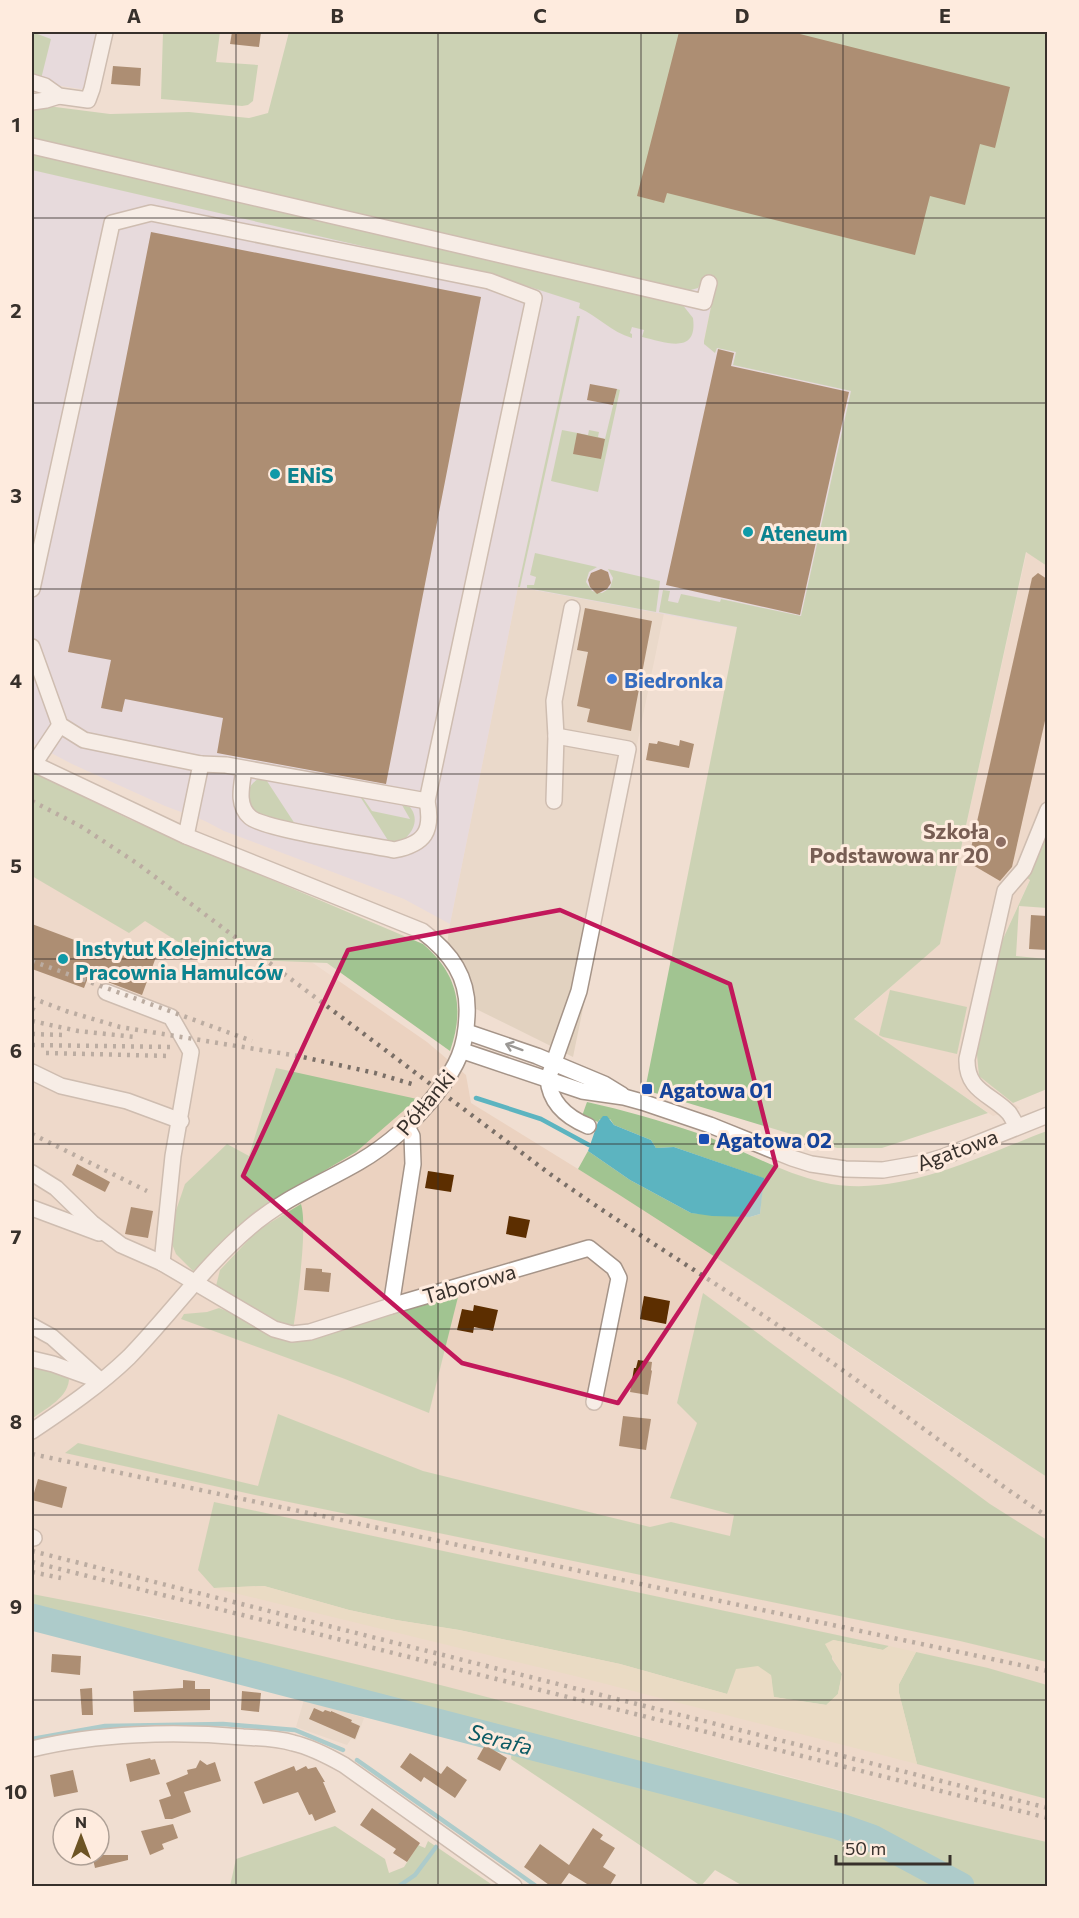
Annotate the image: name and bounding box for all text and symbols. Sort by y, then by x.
text: A [127,3,141,27]
text: B [330,3,344,27]
text: C [533,3,547,27]
text: D [735,3,749,27]
text: E [939,3,951,27]
text: 1 [11,112,21,136]
text: 2 [10,298,22,322]
place label: ENiS [287,462,334,487]
marker: ENiS [268,467,282,481]
text: 3 [10,483,22,507]
place label: Ateneum [760,520,848,545]
marker: Ateneum [741,525,755,539]
place label: Biedronka [624,667,723,692]
text: 4 [10,668,22,692]
marker: Biedronka [605,672,619,686]
place label: Szkoła Podstawowa nr 20 [810,818,989,867]
marker: Szkoła Podstawowa nr 20 [994,835,1008,849]
text: 5 [10,853,22,877]
place label: Instytut Kolejnictwa Pracownia Hamulców [75,935,284,984]
marker: Instytut Kolejnictwa Pracownia Hamulców [56,952,70,966]
text: 6 [10,1038,22,1062]
one-way arrow [505,1041,524,1052]
street label: Półłanki [390,1064,460,1140]
place label: Agatowa 01 [659,1077,773,1102]
marker: Agatowa 01 [640,1082,654,1096]
street label: Agatowa [913,1123,1001,1175]
place label: Agatowa 02 [716,1127,832,1152]
marker: Agatowa 02 [697,1132,711,1146]
text: 7 [11,1224,22,1248]
street label: Taborowa [420,1258,518,1308]
text: 8 [10,1409,22,1433]
text: 9 [10,1594,22,1618]
water label: Serafa [466,1718,536,1760]
text: 10 [5,1779,27,1803]
north arrow [51,1807,111,1867]
text: N [75,1812,87,1831]
scale bar [836,1828,950,1866]
text: 50 m [845,1837,886,1859]

